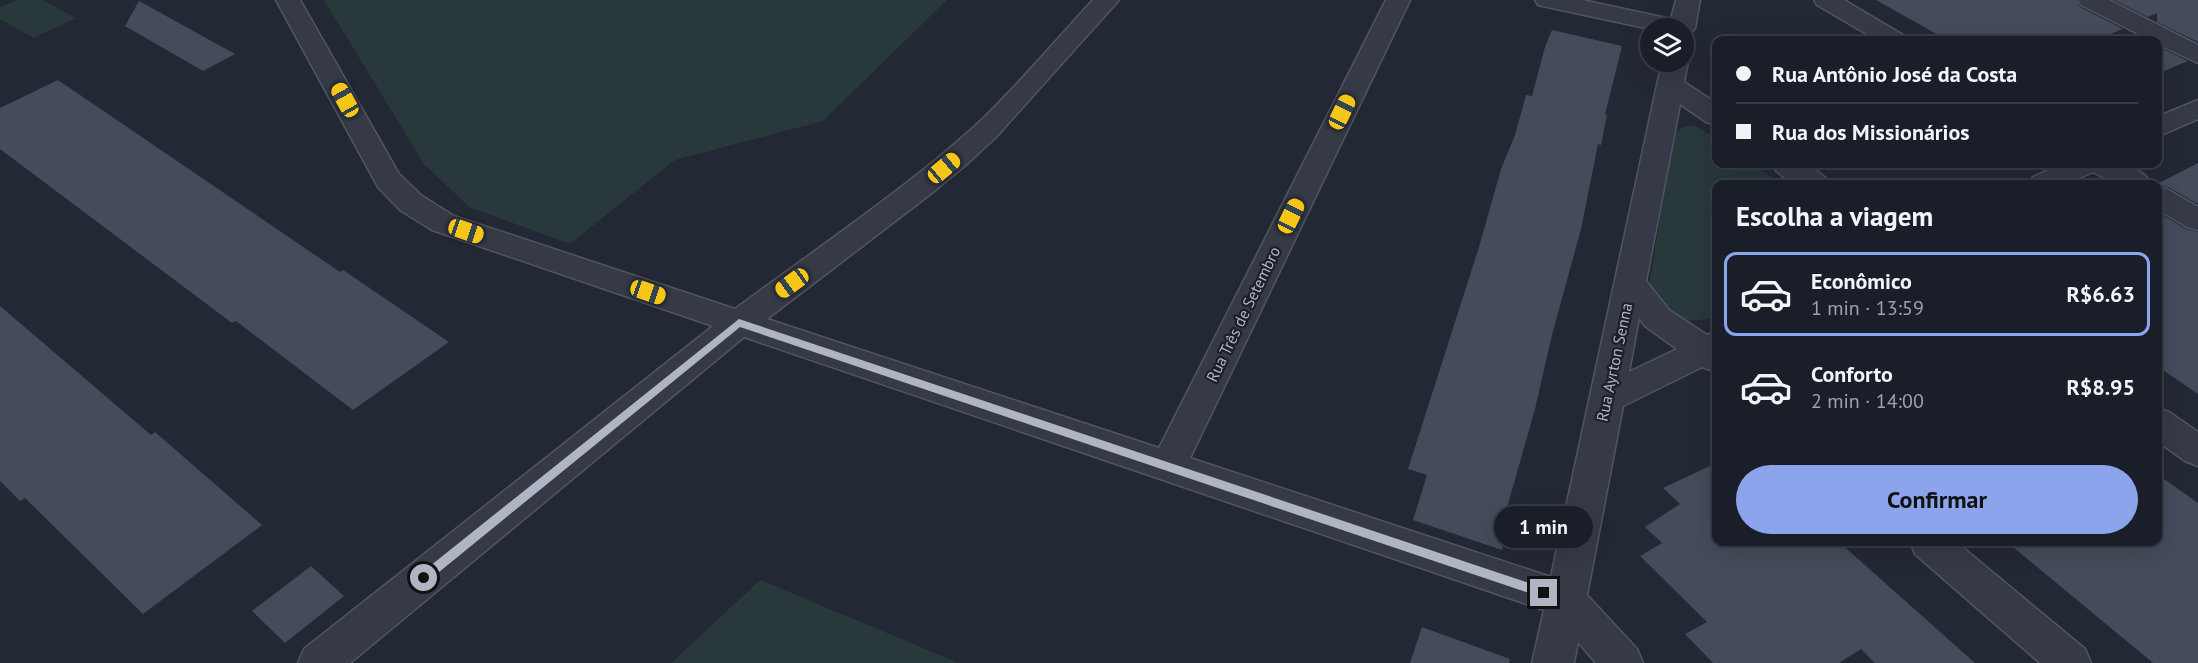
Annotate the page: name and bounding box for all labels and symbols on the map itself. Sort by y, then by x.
car [328,80,362,120]
car [1326,92,1358,132]
car [924,150,964,186]
car [1275,196,1307,236]
car [446,217,486,245]
street label: Rua Três de Setembro [1202,243,1284,385]
car [772,265,812,301]
car [628,278,668,306]
street label: Rua Ayrton Senna [1592,301,1636,423]
callout: 1 min [1494,506,1594,548]
route start [410,564,437,591]
route end [1530,579,1557,606]

